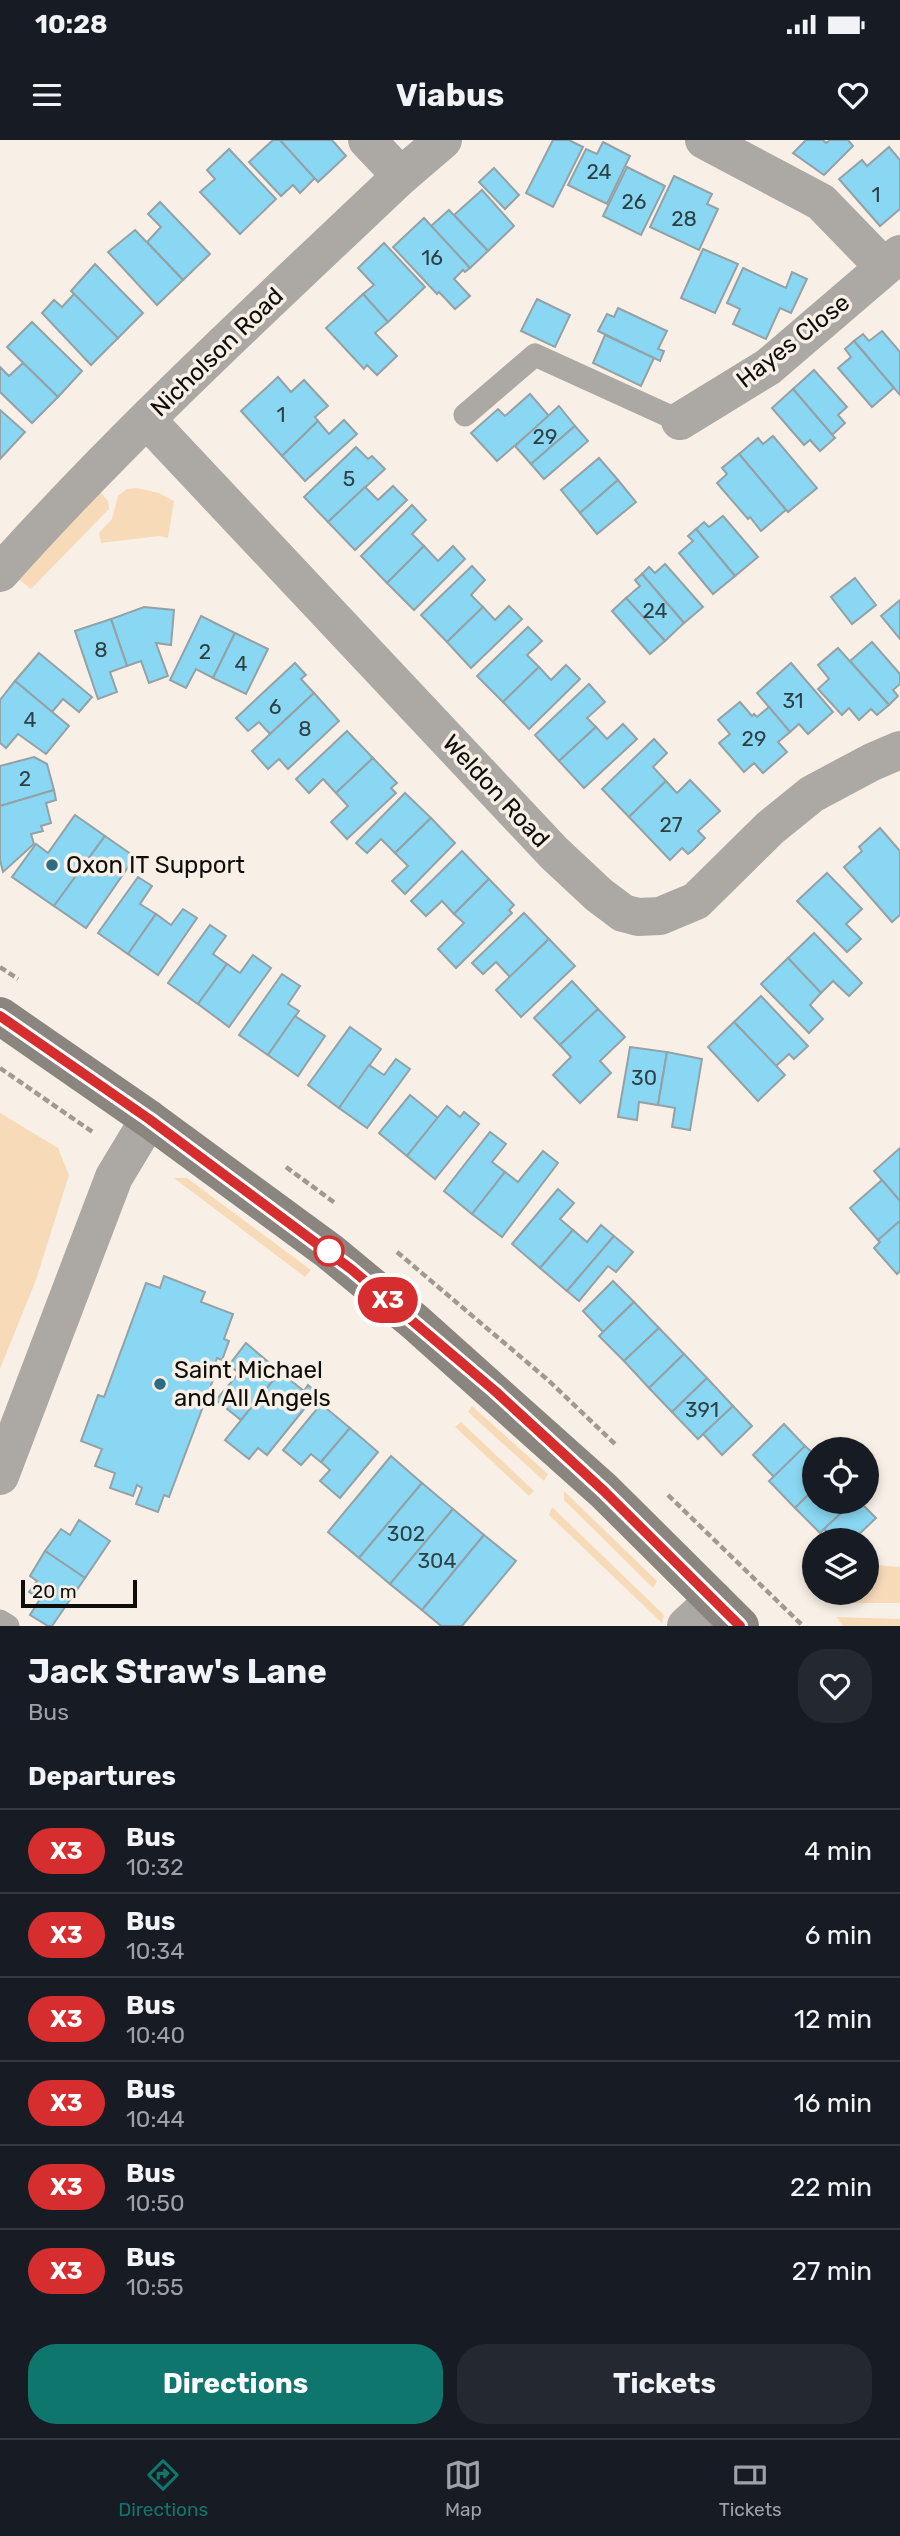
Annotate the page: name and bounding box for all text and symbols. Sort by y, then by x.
text: 10:28 [35,9,108,40]
icon: menu [28,76,66,114]
text: Viabus [396,76,504,114]
icon: heart [834,76,872,114]
house number: 24 [586,159,612,184]
house number: 1 [872,182,881,207]
house number: 26 [622,189,647,214]
house number: 28 [671,206,697,231]
house number: 16 [421,245,443,270]
street label: Nicholson Road [145,282,289,422]
street label: Hayes Close [731,288,855,394]
house number: 1 [277,402,286,427]
house number: 29 [533,424,557,449]
house number: 5 [343,466,355,491]
house number: 24 [642,598,668,623]
house number: 8 [94,637,108,662]
house number: 2 [199,639,211,664]
house number: 4 [234,651,248,676]
house number: 31 [782,688,804,713]
house number: 6 [269,694,281,719]
house number: 4 [23,707,37,732]
house number: 8 [298,716,312,741]
house number: 29 [742,726,766,751]
street label: Weldon Road [437,729,555,853]
house number: 2 [19,766,31,791]
house number: 27 [659,812,683,837]
place label: Oxon IT Support [66,851,245,879]
marker: Oxon IT Support [44,857,60,873]
house number: 30 [631,1065,657,1090]
unlabelled marker [314,1236,344,1266]
line badge: X3 [356,1277,420,1323]
text: X3 [372,1286,404,1314]
place label: Saint Michael and All Angels [174,1356,331,1412]
marker: Saint Michael and All Angels [152,1376,168,1392]
house number: 391 [685,1397,719,1422]
map controls [802,1437,879,1605]
button: locate [802,1437,879,1514]
house number: 302 [387,1521,425,1546]
button: layers [802,1528,879,1605]
house number: 304 [418,1548,457,1573]
scale bar [21,1577,136,1609]
text: 20 m [32,1580,77,1603]
button: heart [798,1649,872,1723]
text: Jack Straw's Lane [28,1652,327,1691]
text: Bus [28,1698,69,1726]
text: Departures [28,1761,176,1792]
text: Bus [126,1822,175,1853]
text: 4 min [804,1836,872,1867]
text: X3 [50,1837,83,1865]
text: 10:32 [126,1853,184,1881]
text: Bus [126,1906,175,1937]
text: 6 min [805,1920,872,1951]
text: X3 [50,1921,83,1949]
text: 10:34 [126,1937,184,1965]
text: Bus [126,1990,175,2021]
text: 12 min [794,2004,872,2035]
text: X3 [50,2005,83,2033]
text: 10:40 [126,2021,185,2049]
text: Bus [126,2074,175,2105]
text: 16 min [794,2088,872,2119]
text: X3 [50,2089,83,2117]
text: 10:44 [126,2105,185,2133]
text: Bus [126,2158,175,2189]
text: 22 min [790,2172,872,2203]
text: X3 [50,2173,83,2201]
text: 10:50 [126,2189,185,2217]
text: Bus [126,2242,175,2273]
text: 27 min [792,2256,872,2287]
text: X3 [50,2257,83,2285]
text: 10:55 [126,2273,184,2301]
button: Directions [28,2344,443,2424]
button: Tickets [457,2344,872,2424]
tab: Directions [118,2456,208,2521]
tab: Map [444,2456,482,2521]
tab: Tickets [719,2456,782,2521]

